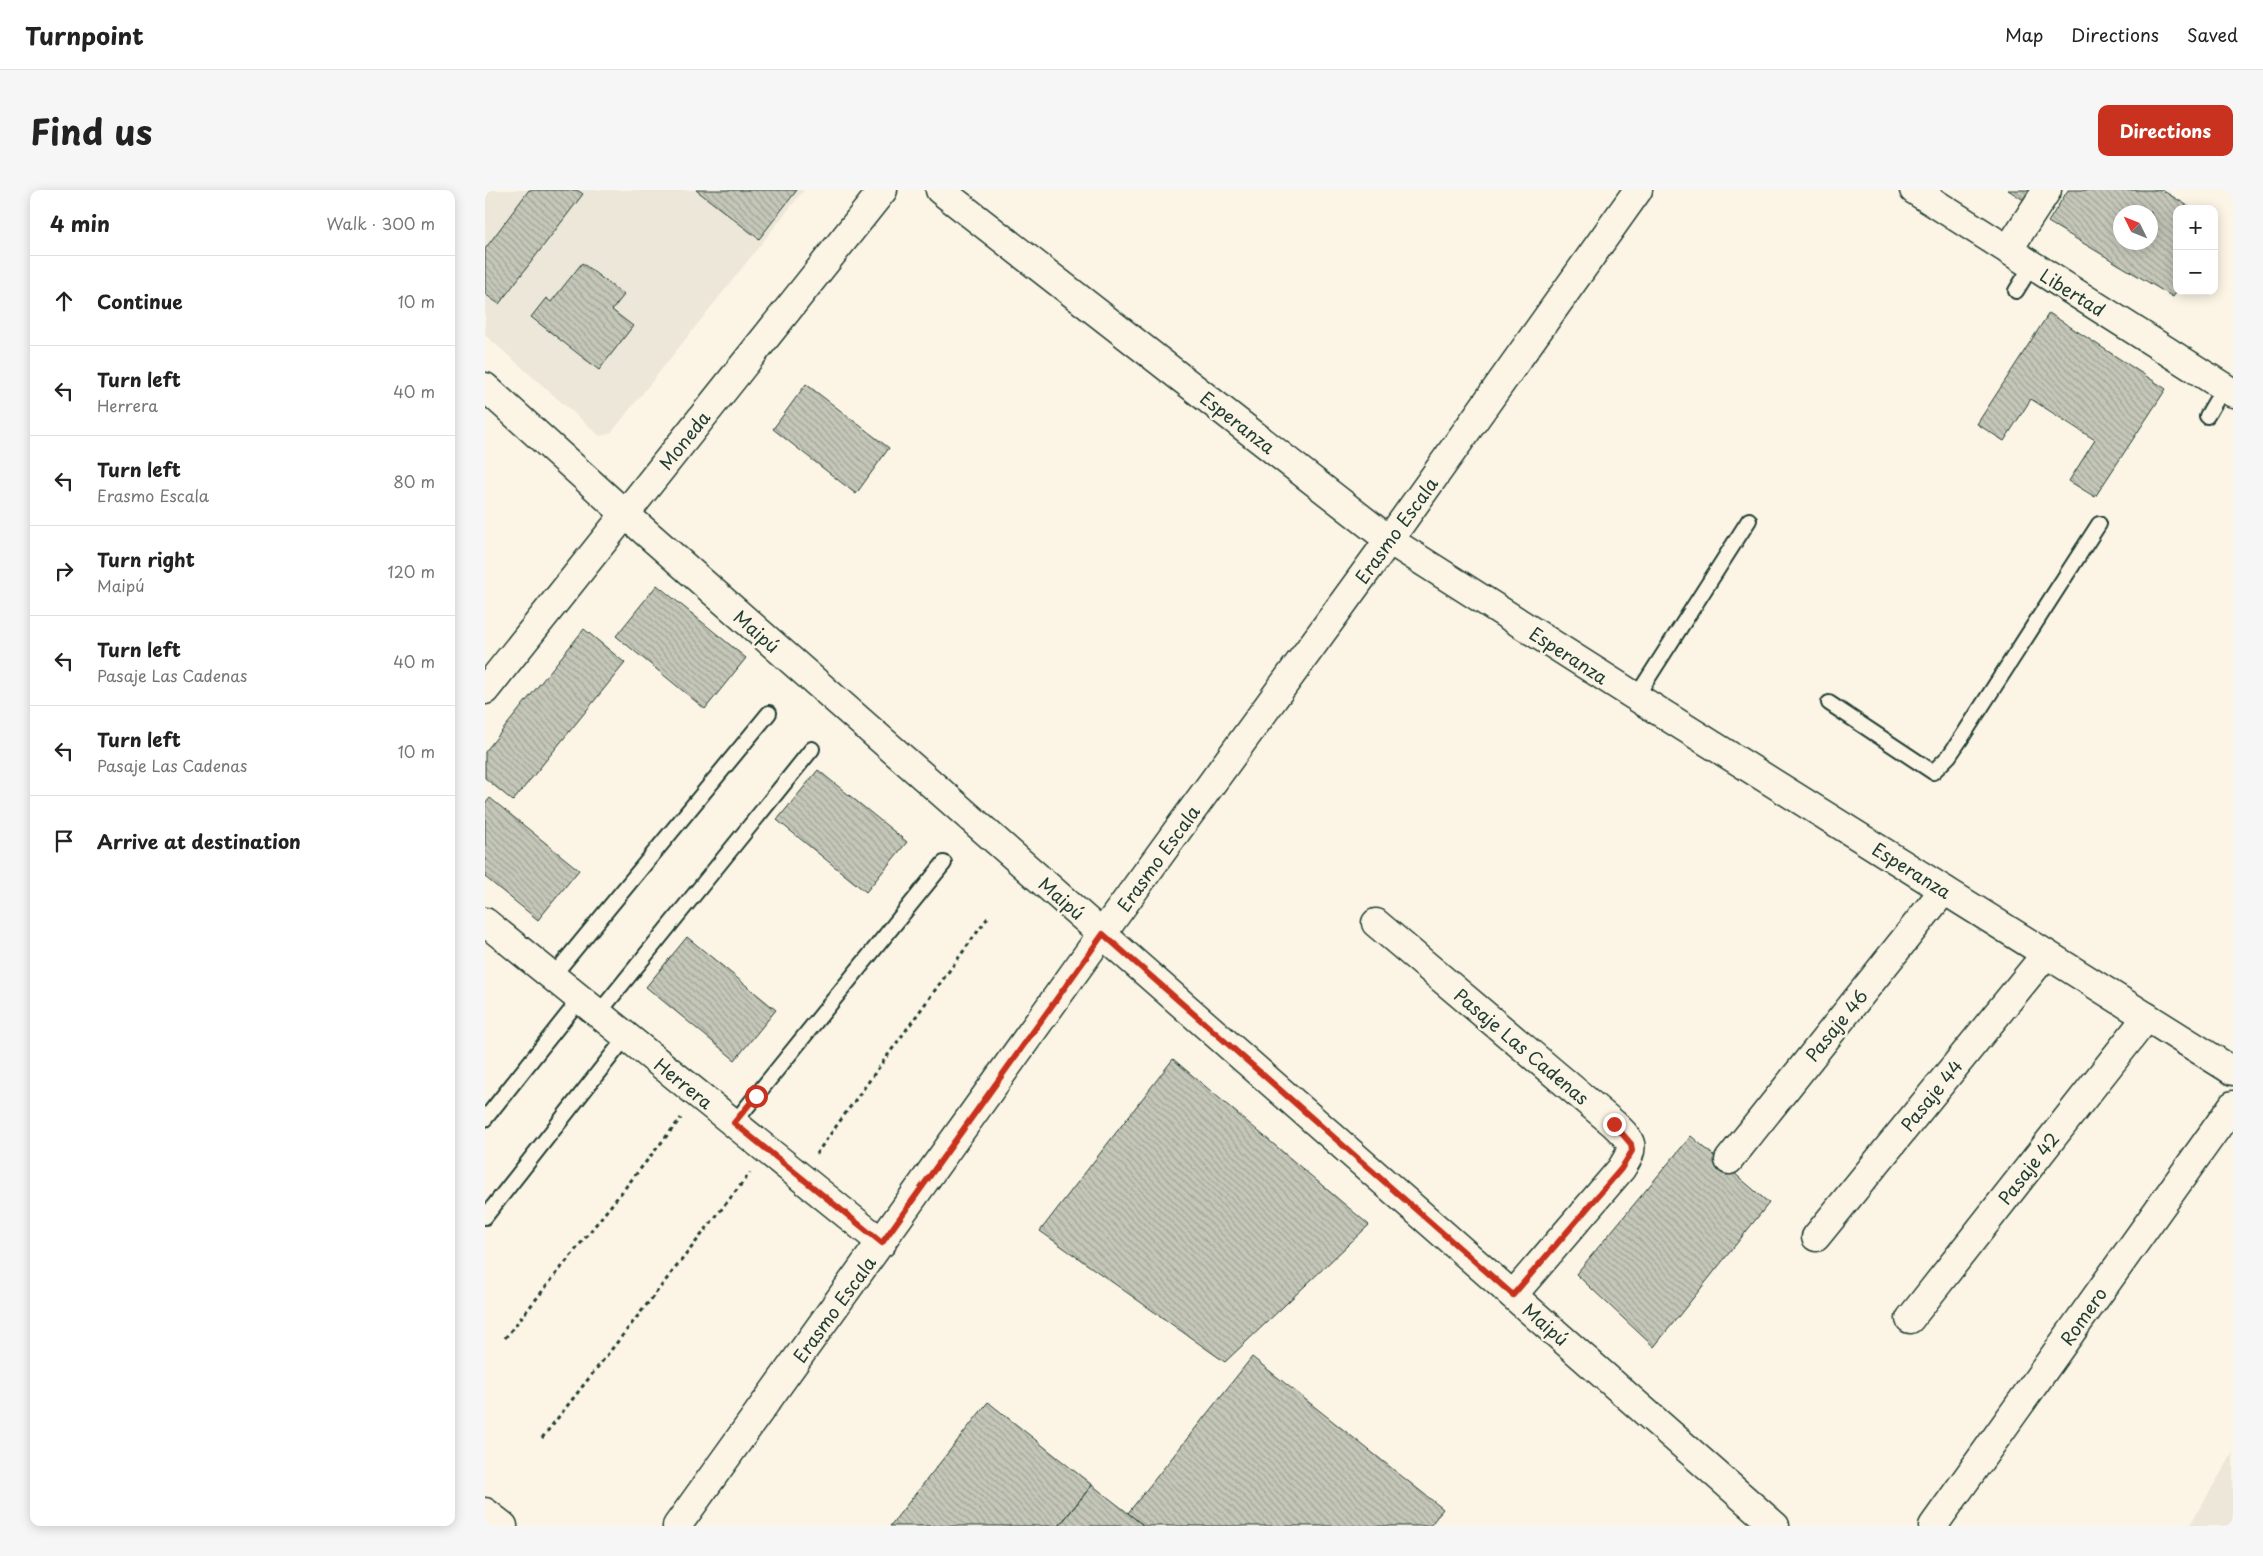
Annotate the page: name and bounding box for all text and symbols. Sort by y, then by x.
text: Turnpoint [25,17,144,53]
text: Map [2005,21,2043,48]
text: Directions [2071,21,2159,48]
text: Saved [2187,21,2238,48]
text: Find us [30,104,152,157]
button: Directions [2098,105,2233,156]
north arrow [2113,205,2158,250]
map controls [2173,205,2218,295]
button: + [2173,205,2218,250]
text: 4 min [50,207,110,239]
text: Walk · 300 m [326,211,435,235]
button: − [2173,250,2218,295]
street label: Libertad [2035,261,2111,323]
icon: ahead [50,287,78,315]
text: Continue [97,287,183,315]
text: 10 m [398,289,435,313]
text: Turn left [97,365,181,393]
icon: left [50,377,78,405]
text: 40 m [393,379,435,403]
street label: Esperanza [1195,384,1282,460]
text: Herrera [97,393,158,417]
street label: Moneda [652,405,716,475]
text: Turn left [97,455,181,483]
icon: left [50,467,78,495]
text: 80 m [393,469,435,493]
street label: Erasmo Escala [1348,471,1444,589]
text: Erasmo Escala [97,483,209,507]
text: Turn right [97,545,195,573]
icon: right [50,557,78,585]
text: 120 m [388,559,435,583]
text: Maipú [97,573,145,597]
street label: Maipú [728,603,786,659]
street label: Esperanza [1525,620,1614,691]
text: Turn left [97,635,181,663]
icon: left [50,647,78,675]
text: 40 m [393,649,435,673]
text: Pasaje Las Cadenas [97,663,247,687]
text: Turn left [97,725,181,753]
icon: left [50,737,78,765]
text: 10 m [398,739,435,763]
text: Pasaje Las Cadenas [97,753,247,777]
street label: Erasmo Escala [1110,799,1206,917]
icon: arrive [50,827,78,855]
text: Arrive at destination [97,827,301,855]
street label: Esperanza [1867,835,1957,905]
street label: Maipú [1033,870,1091,926]
street label: Pasaje Las Cadenas [1449,981,1595,1111]
street label: Pasaje 46 [1798,983,1874,1067]
street label: Herrera [649,1051,719,1115]
street label: Pasaje 44 [1894,1053,1968,1137]
route start [745,1085,768,1108]
route end [1603,1113,1626,1136]
street label: Pasaje 42 [1991,1126,2065,1210]
street label: Erasmo Escala [786,1250,882,1368]
street label: Romero [2053,1281,2113,1351]
street label: Maipú [1517,1296,1575,1352]

